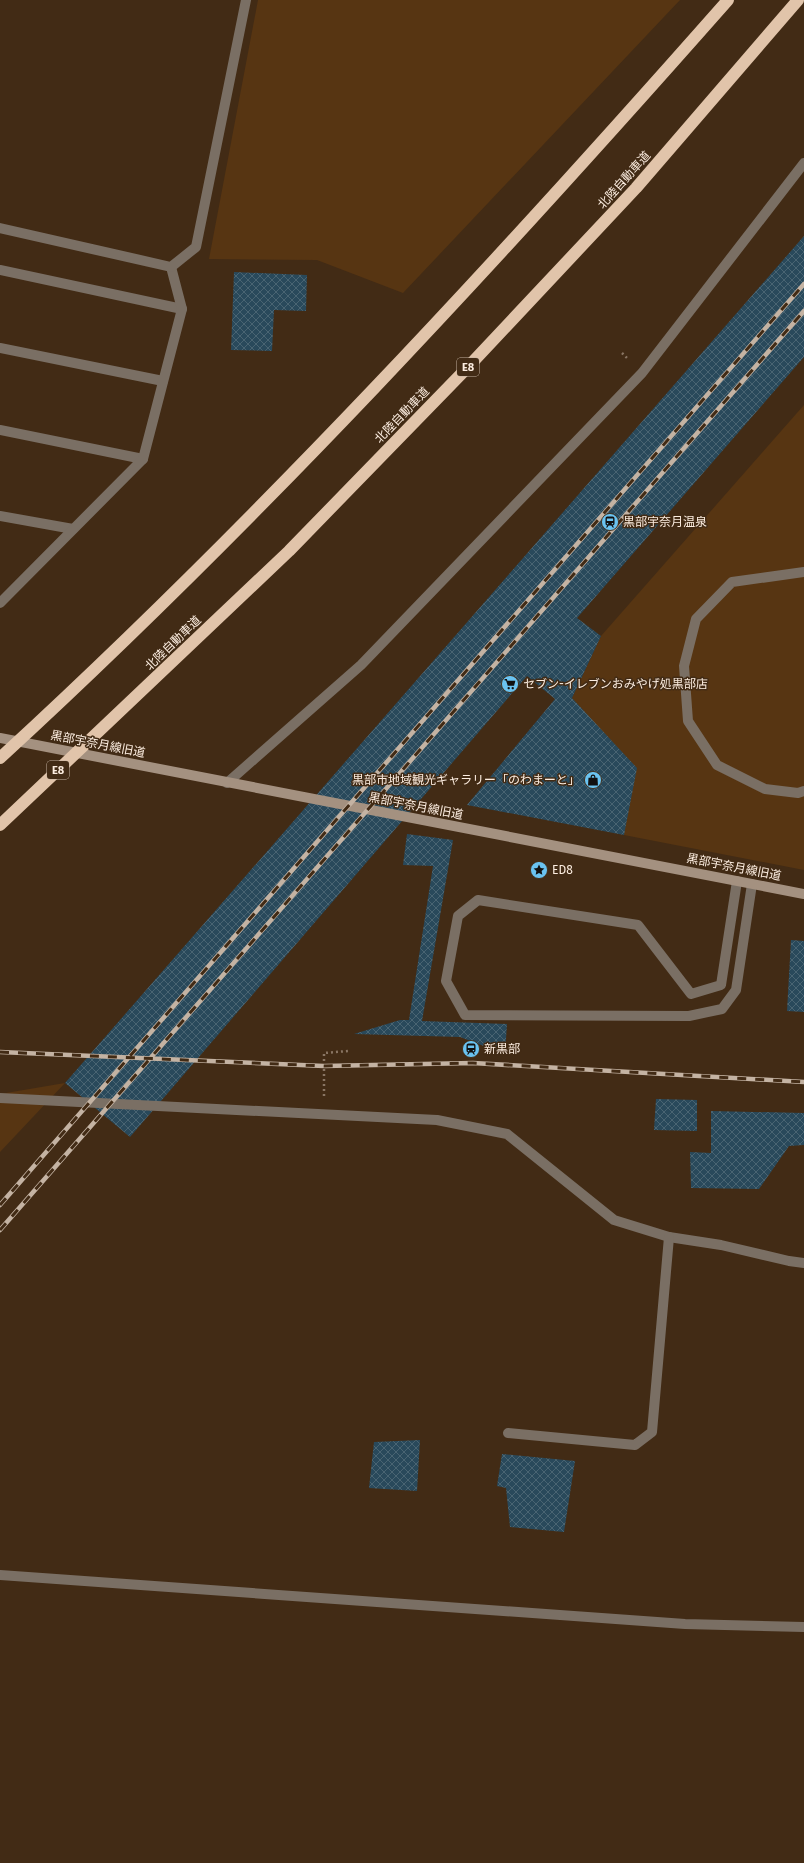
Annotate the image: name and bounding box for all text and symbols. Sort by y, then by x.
street label: 北陸自動車道 [595,149,653,211]
road number: E8 [457,358,479,376]
street label: 北陸自動車道 [372,384,432,446]
station icon: 黒部宇奈月温泉 [600,512,620,532]
place label: 黒部宇奈月温泉 [623,515,707,529]
street label: 北陸自動車道 [142,613,204,673]
supermarket icon: セブン-イレブンおみやげ処黒部店 [500,674,520,694]
place label: セブン-イレブンおみやげ処黒部店 [523,677,708,691]
street label: 黒部宇奈月線旧道 [50,728,146,760]
road number: E8 [47,761,69,779]
shop icon: 黒部市地域観光ギャラリー「のわまーと」 [583,770,603,790]
place label: 黒部市地域観光ギャラリー「のわまーと」 [352,773,580,787]
street label: 黒部宇奈月線旧道 [368,790,464,822]
street label: 黒部宇奈月線旧道 [686,851,782,883]
place icon: ED8 [529,860,549,880]
place label: ED8 [552,863,573,877]
station icon: 新黒部 [461,1039,481,1059]
place label: 新黒部 [484,1042,520,1056]

